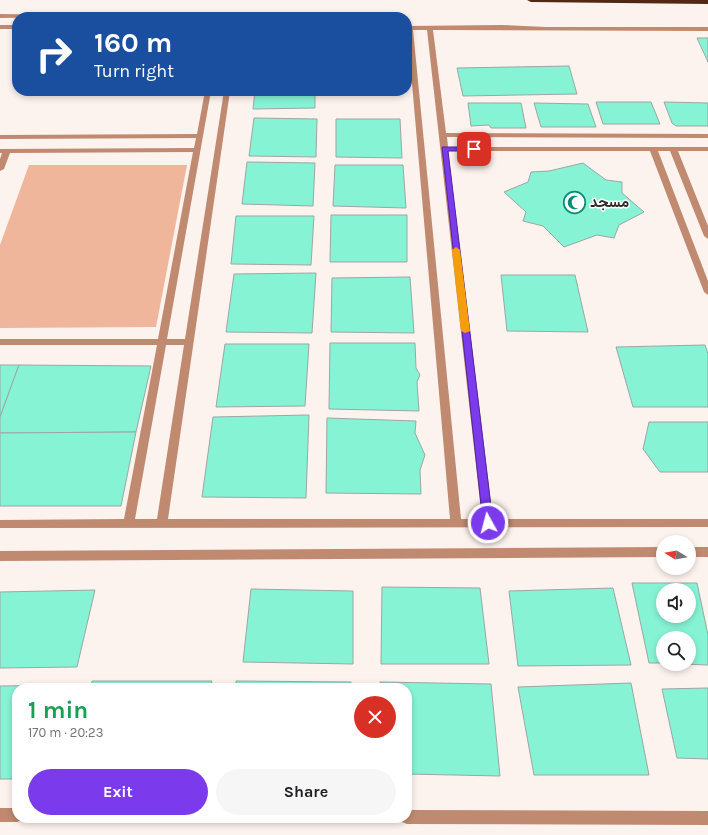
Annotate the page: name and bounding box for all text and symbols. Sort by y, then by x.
text: 160 m [94,26,172,59]
icon: right [28,28,80,80]
text: Turn right [94,60,174,82]
pin [457,132,491,166]
icon: arrive [463,138,485,160]
mosque icon: مسجد [561,189,587,215]
place label: مسجد [590,193,629,211]
position arrow [467,502,509,544]
north arrow [656,535,696,575]
map controls [656,535,696,671]
button: sound [656,583,696,623]
button: search [656,631,696,671]
text: 1 min [28,696,88,724]
button: close [354,696,396,738]
text: 170 m · 20:23 [28,725,103,740]
button: Exit [28,769,208,815]
button: Share [216,769,396,815]

